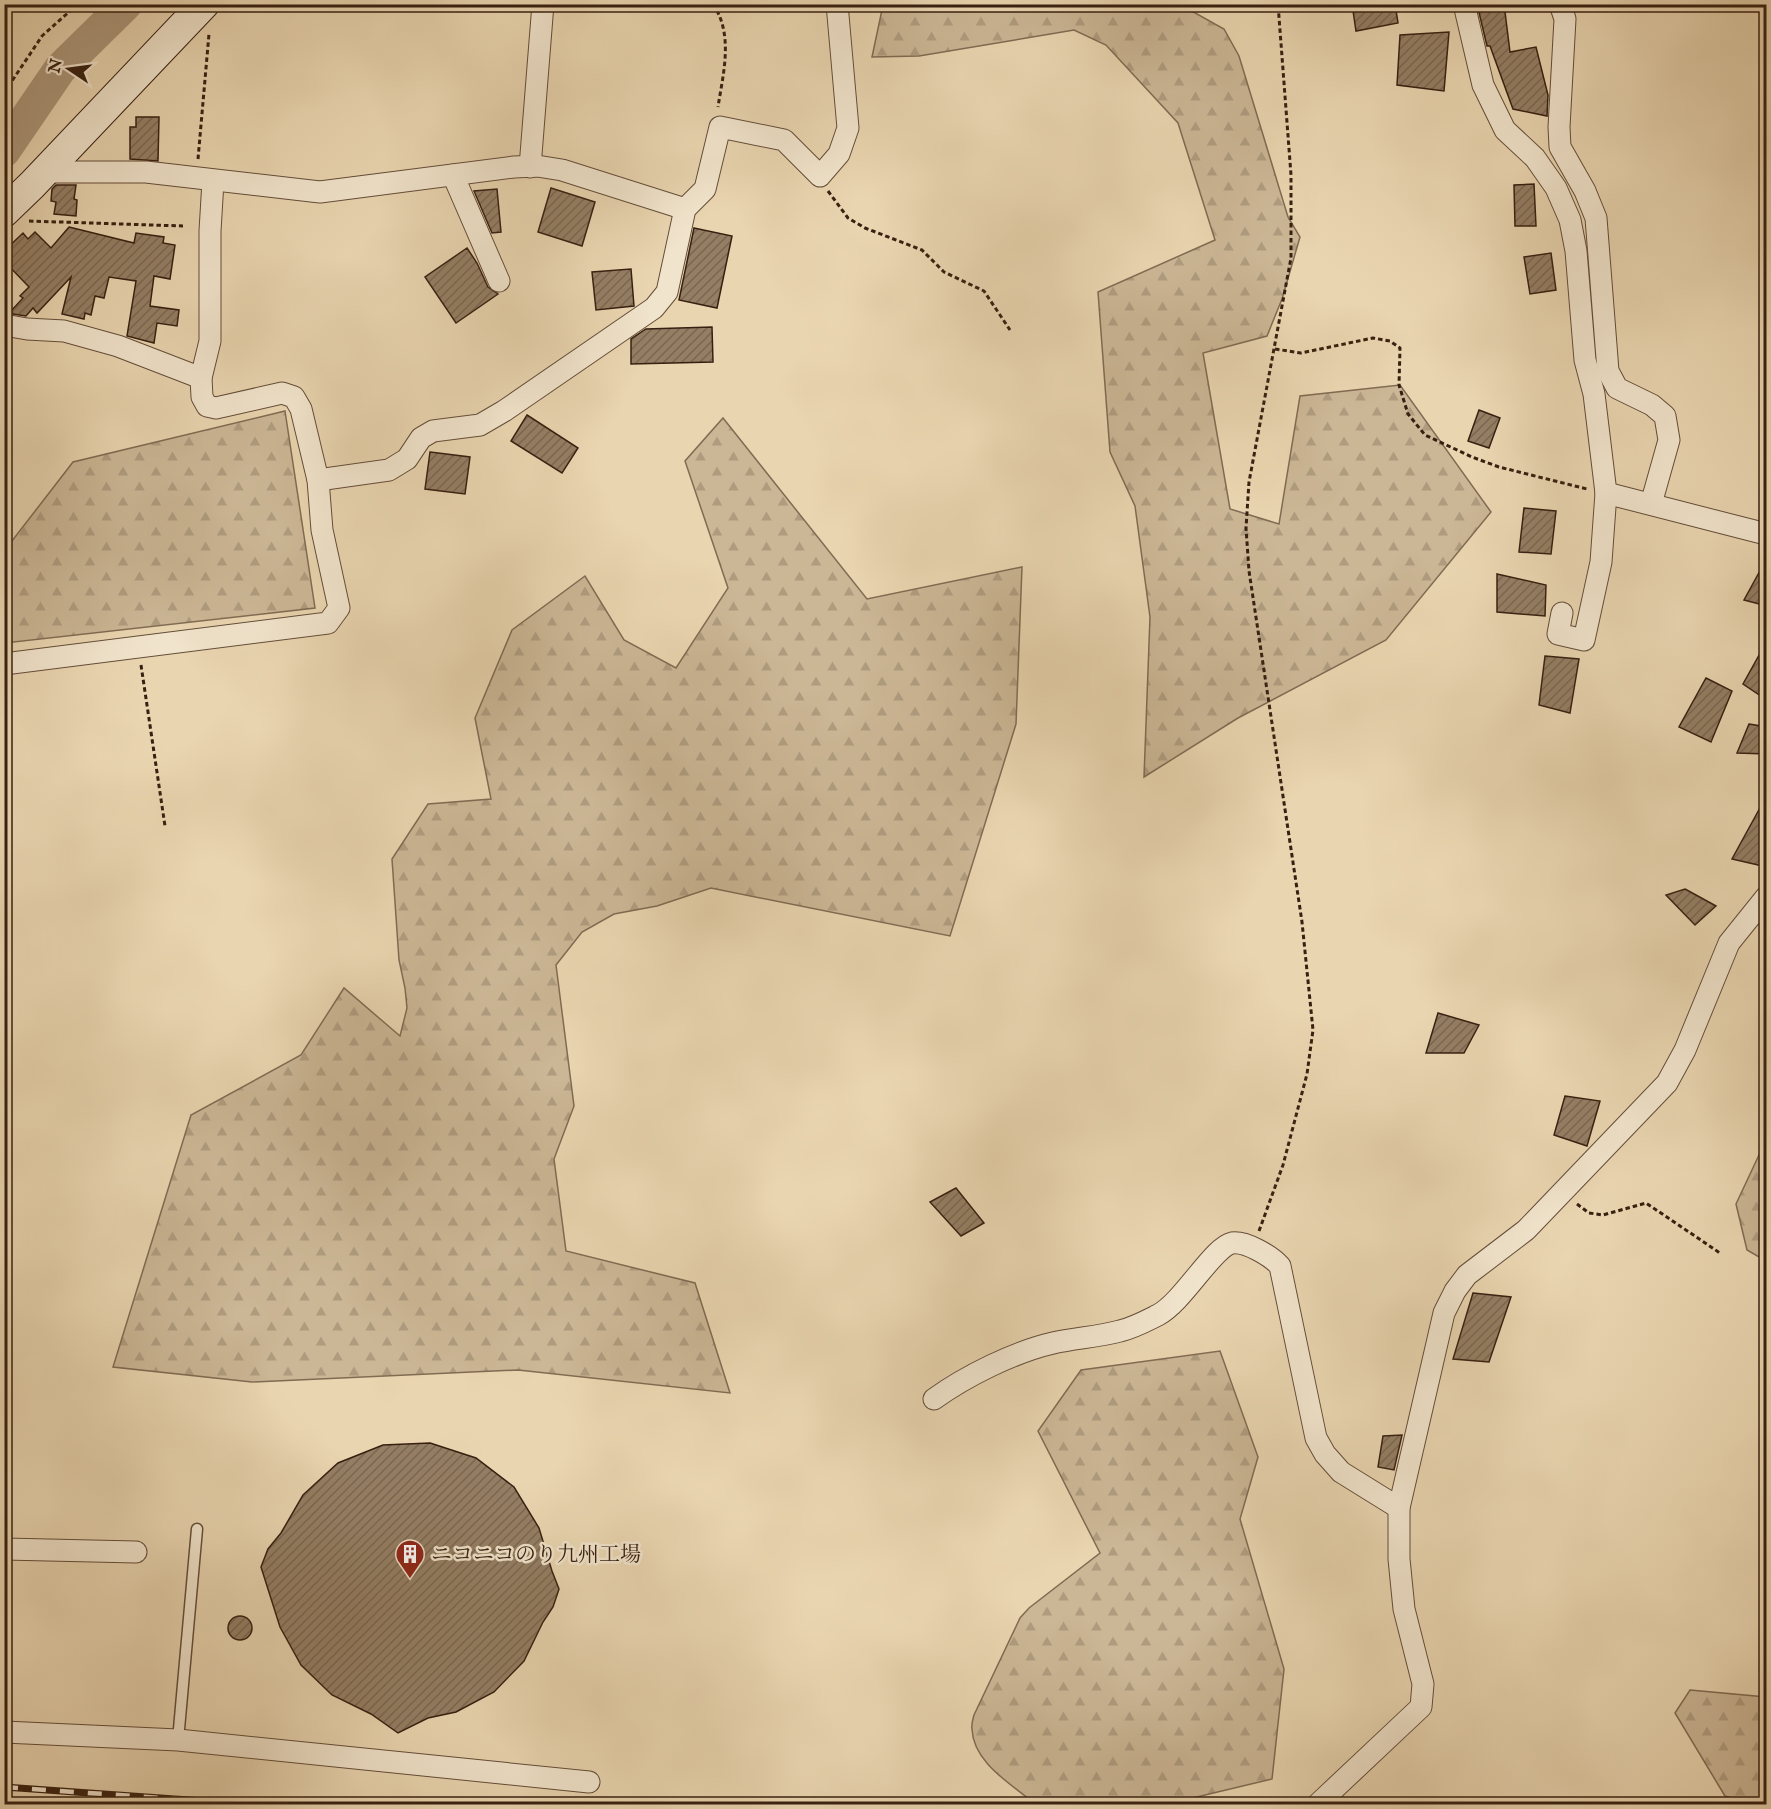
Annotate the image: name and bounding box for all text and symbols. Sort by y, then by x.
north arrow [39,39,99,99]
text: N [45,57,68,76]
building icon: ニコニコのり九州工場 [394,1538,426,1580]
place label: ニコニコのり九州工場 [431,1542,641,1569]

